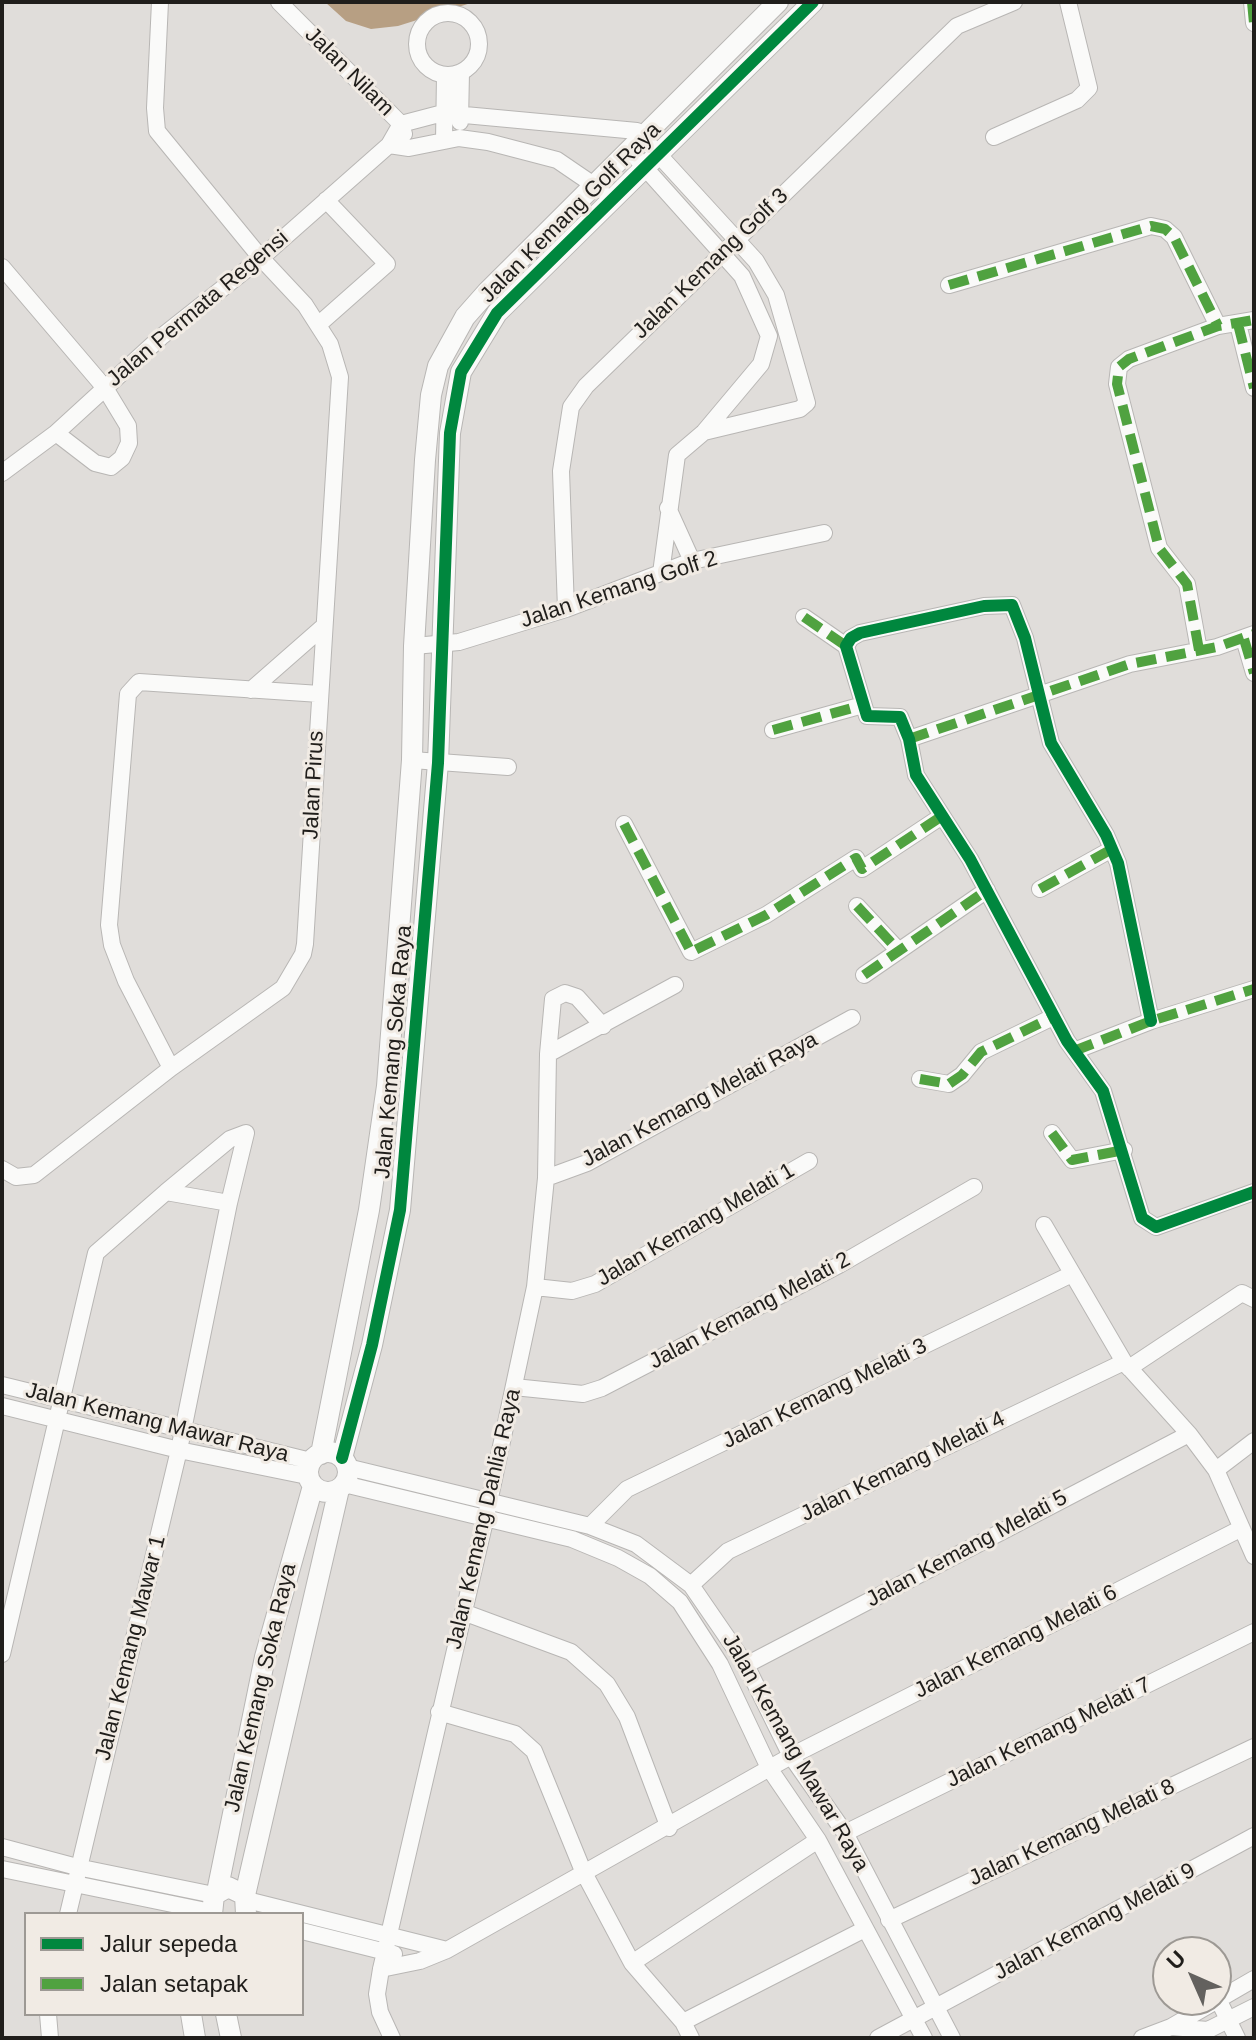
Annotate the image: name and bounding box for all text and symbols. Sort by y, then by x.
street label: Jalan Nilam [299,22,399,122]
street label: Jalan Kemang Golf Raya [475,117,667,309]
street label: Jalan Kemang Golf 3 [628,183,794,345]
street label: Jalan Permata Regensi [102,225,294,393]
street label: Jalan Kemang Golf 2 [517,546,721,634]
street label: Jalan Pirus [298,730,330,840]
street label: Jalan Kemang Soka Raya [370,924,418,1180]
street label: Jalan Kemang Melati Raya [578,1027,822,1173]
street label: Jalan Kemang Melati 1 [592,1158,800,1292]
street label: Jalan Kemang Melati 2 [645,1247,855,1375]
street label: Jalan Kemang Melati 3 [719,1333,931,1455]
street label: Jalan Kemang Mawar Raya [23,1378,291,1468]
street label: Jalan Kemang Dahlia Raya [441,1386,527,1652]
street label: Jalan Kemang Melati 4 [797,1406,1009,1528]
street label: Jalan Kemang Melati 5 [862,1485,1072,1613]
street label: Jalan Kemang Mawar 1 [90,1533,172,1763]
street label: Jalan Kemang Soka Raya [220,1561,302,1815]
street label: Jalan Kemang Melati 6 [910,1579,1122,1705]
street label: Jalan Kemang Mawar Raya [716,1629,874,1877]
street label: Jalan Kemang Melati 7 [943,1672,1155,1794]
street label: Jalan Kemang Melati 8 [965,1774,1179,1892]
street label: Jalan Kemang Melati 9 [990,1858,1200,1986]
legend [24,1912,304,2016]
text: Jalur sepeda [100,1930,237,1957]
north arrow [1152,1936,1232,2016]
text: U [1162,1946,1191,1975]
text: Jalan setapak [100,1970,248,1997]

